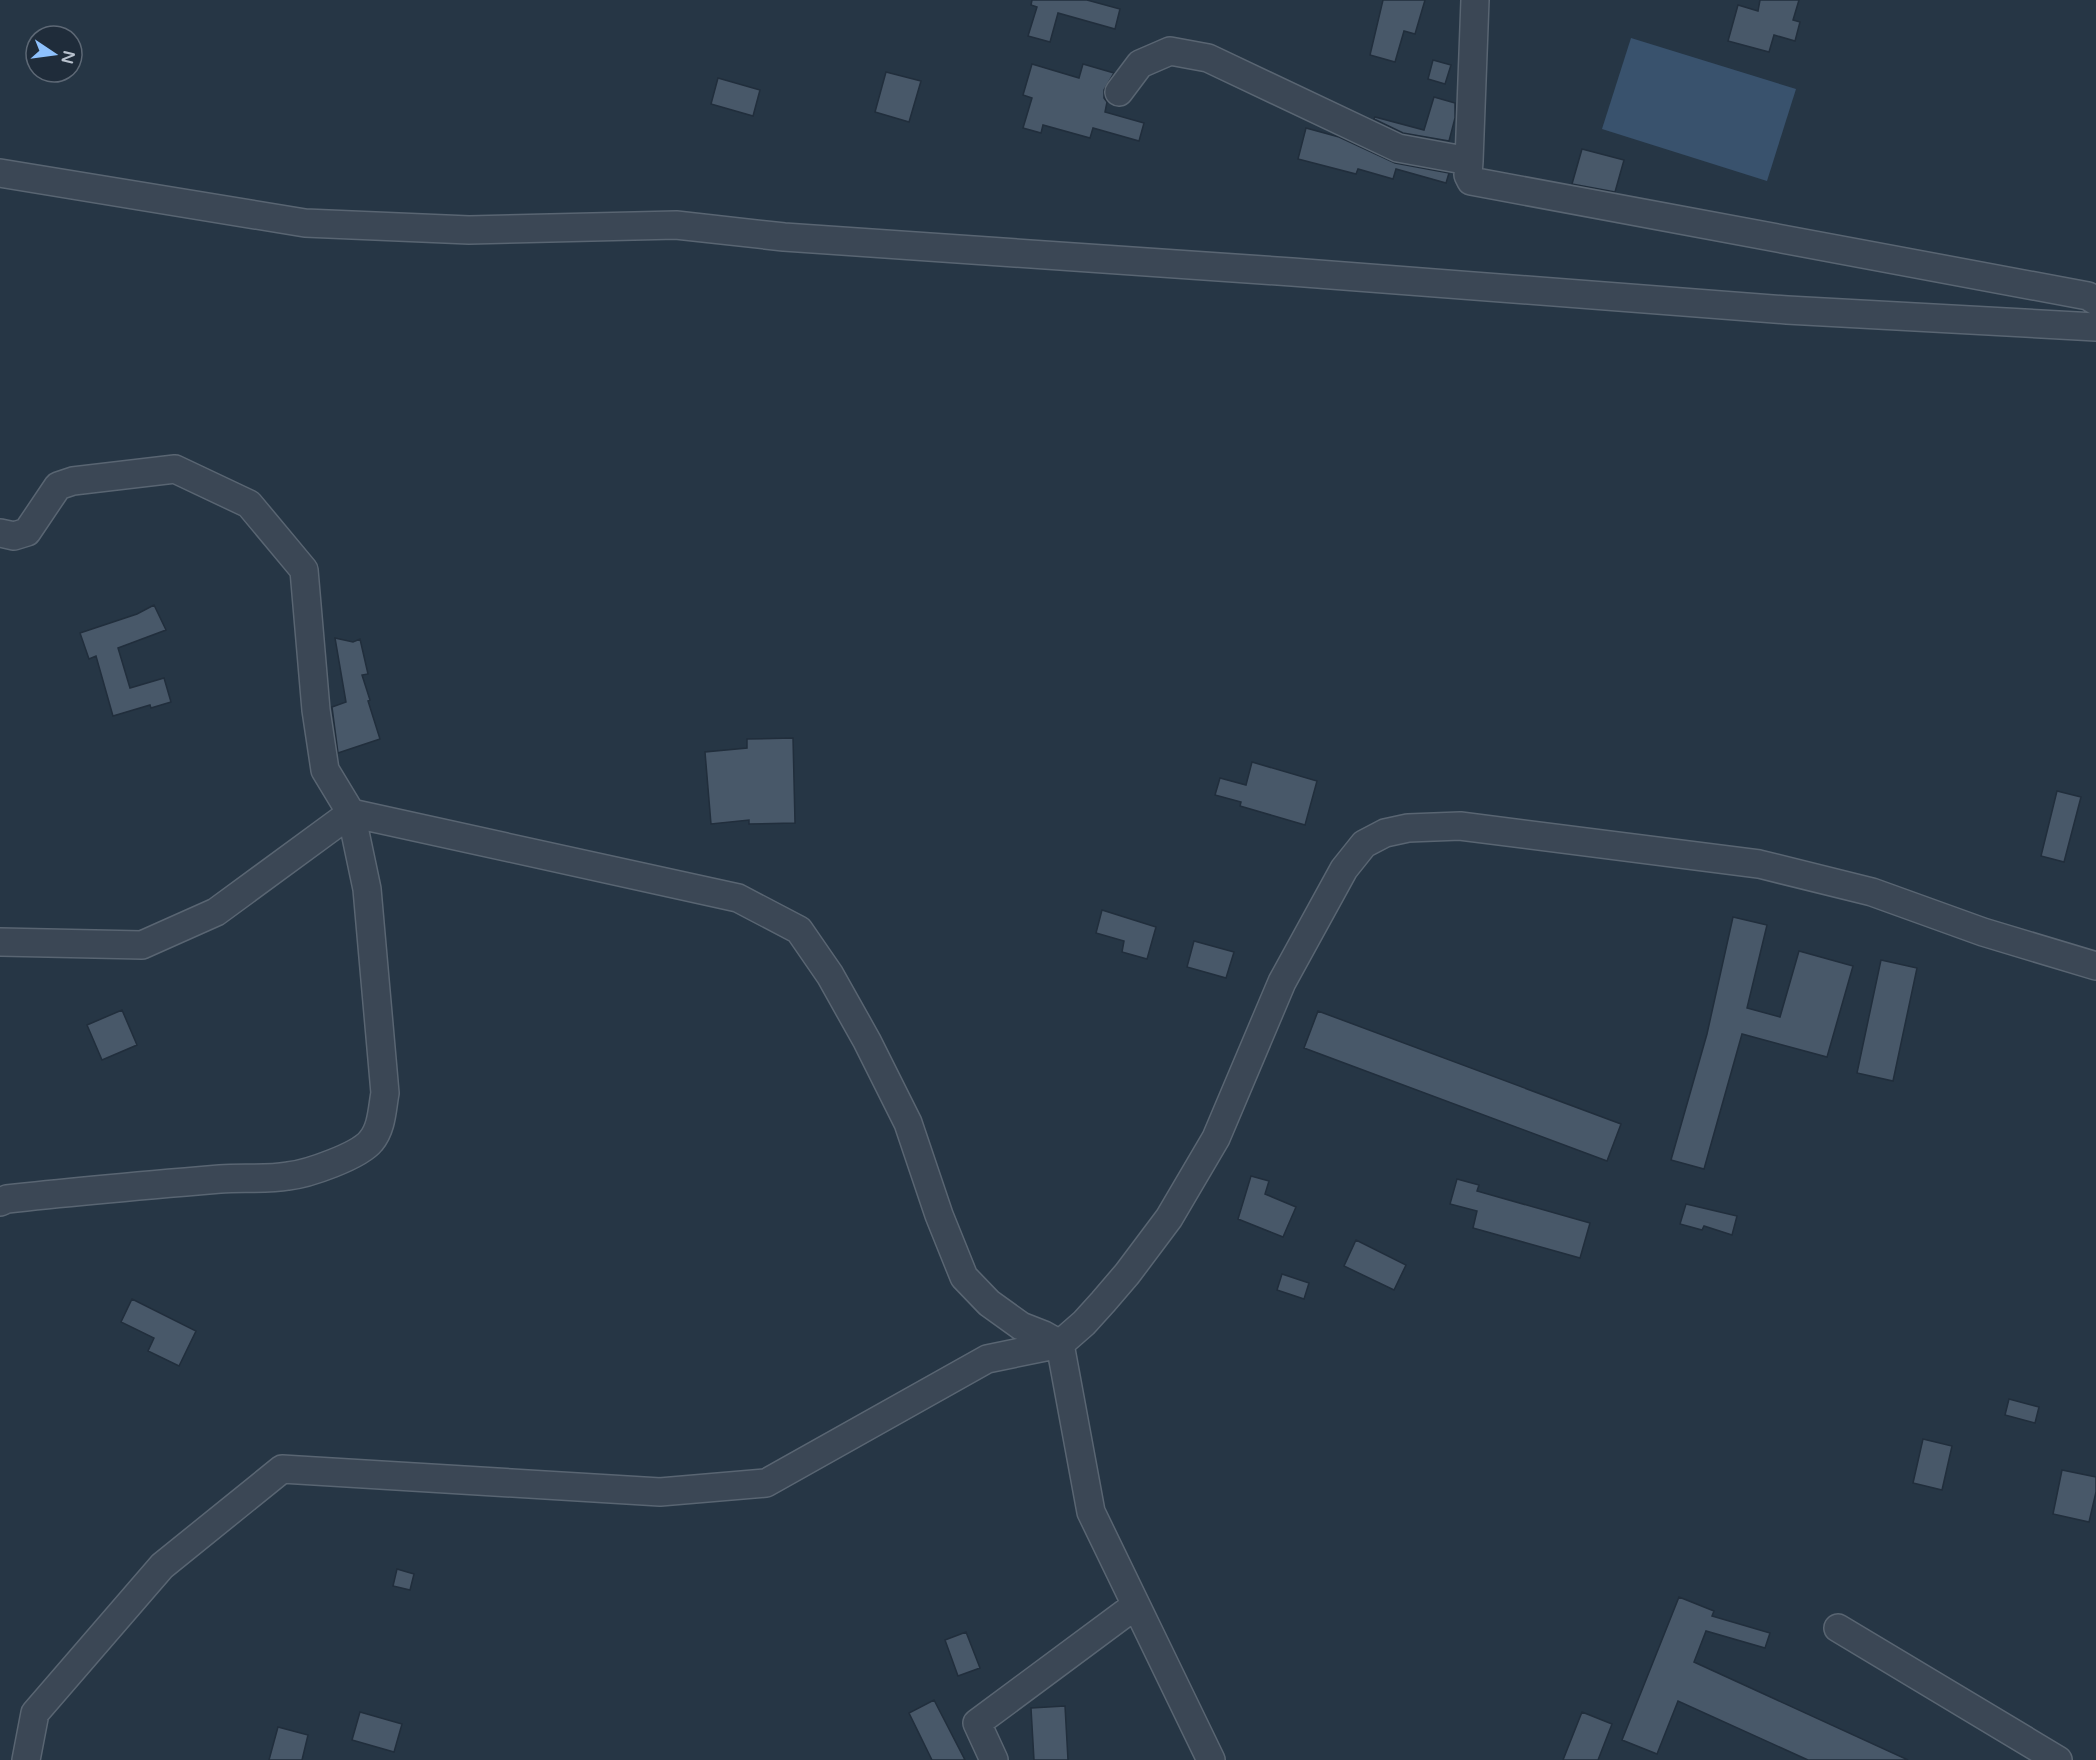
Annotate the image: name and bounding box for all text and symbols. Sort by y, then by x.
north arrow [24,24,84,84]
text: N [56,49,79,66]

